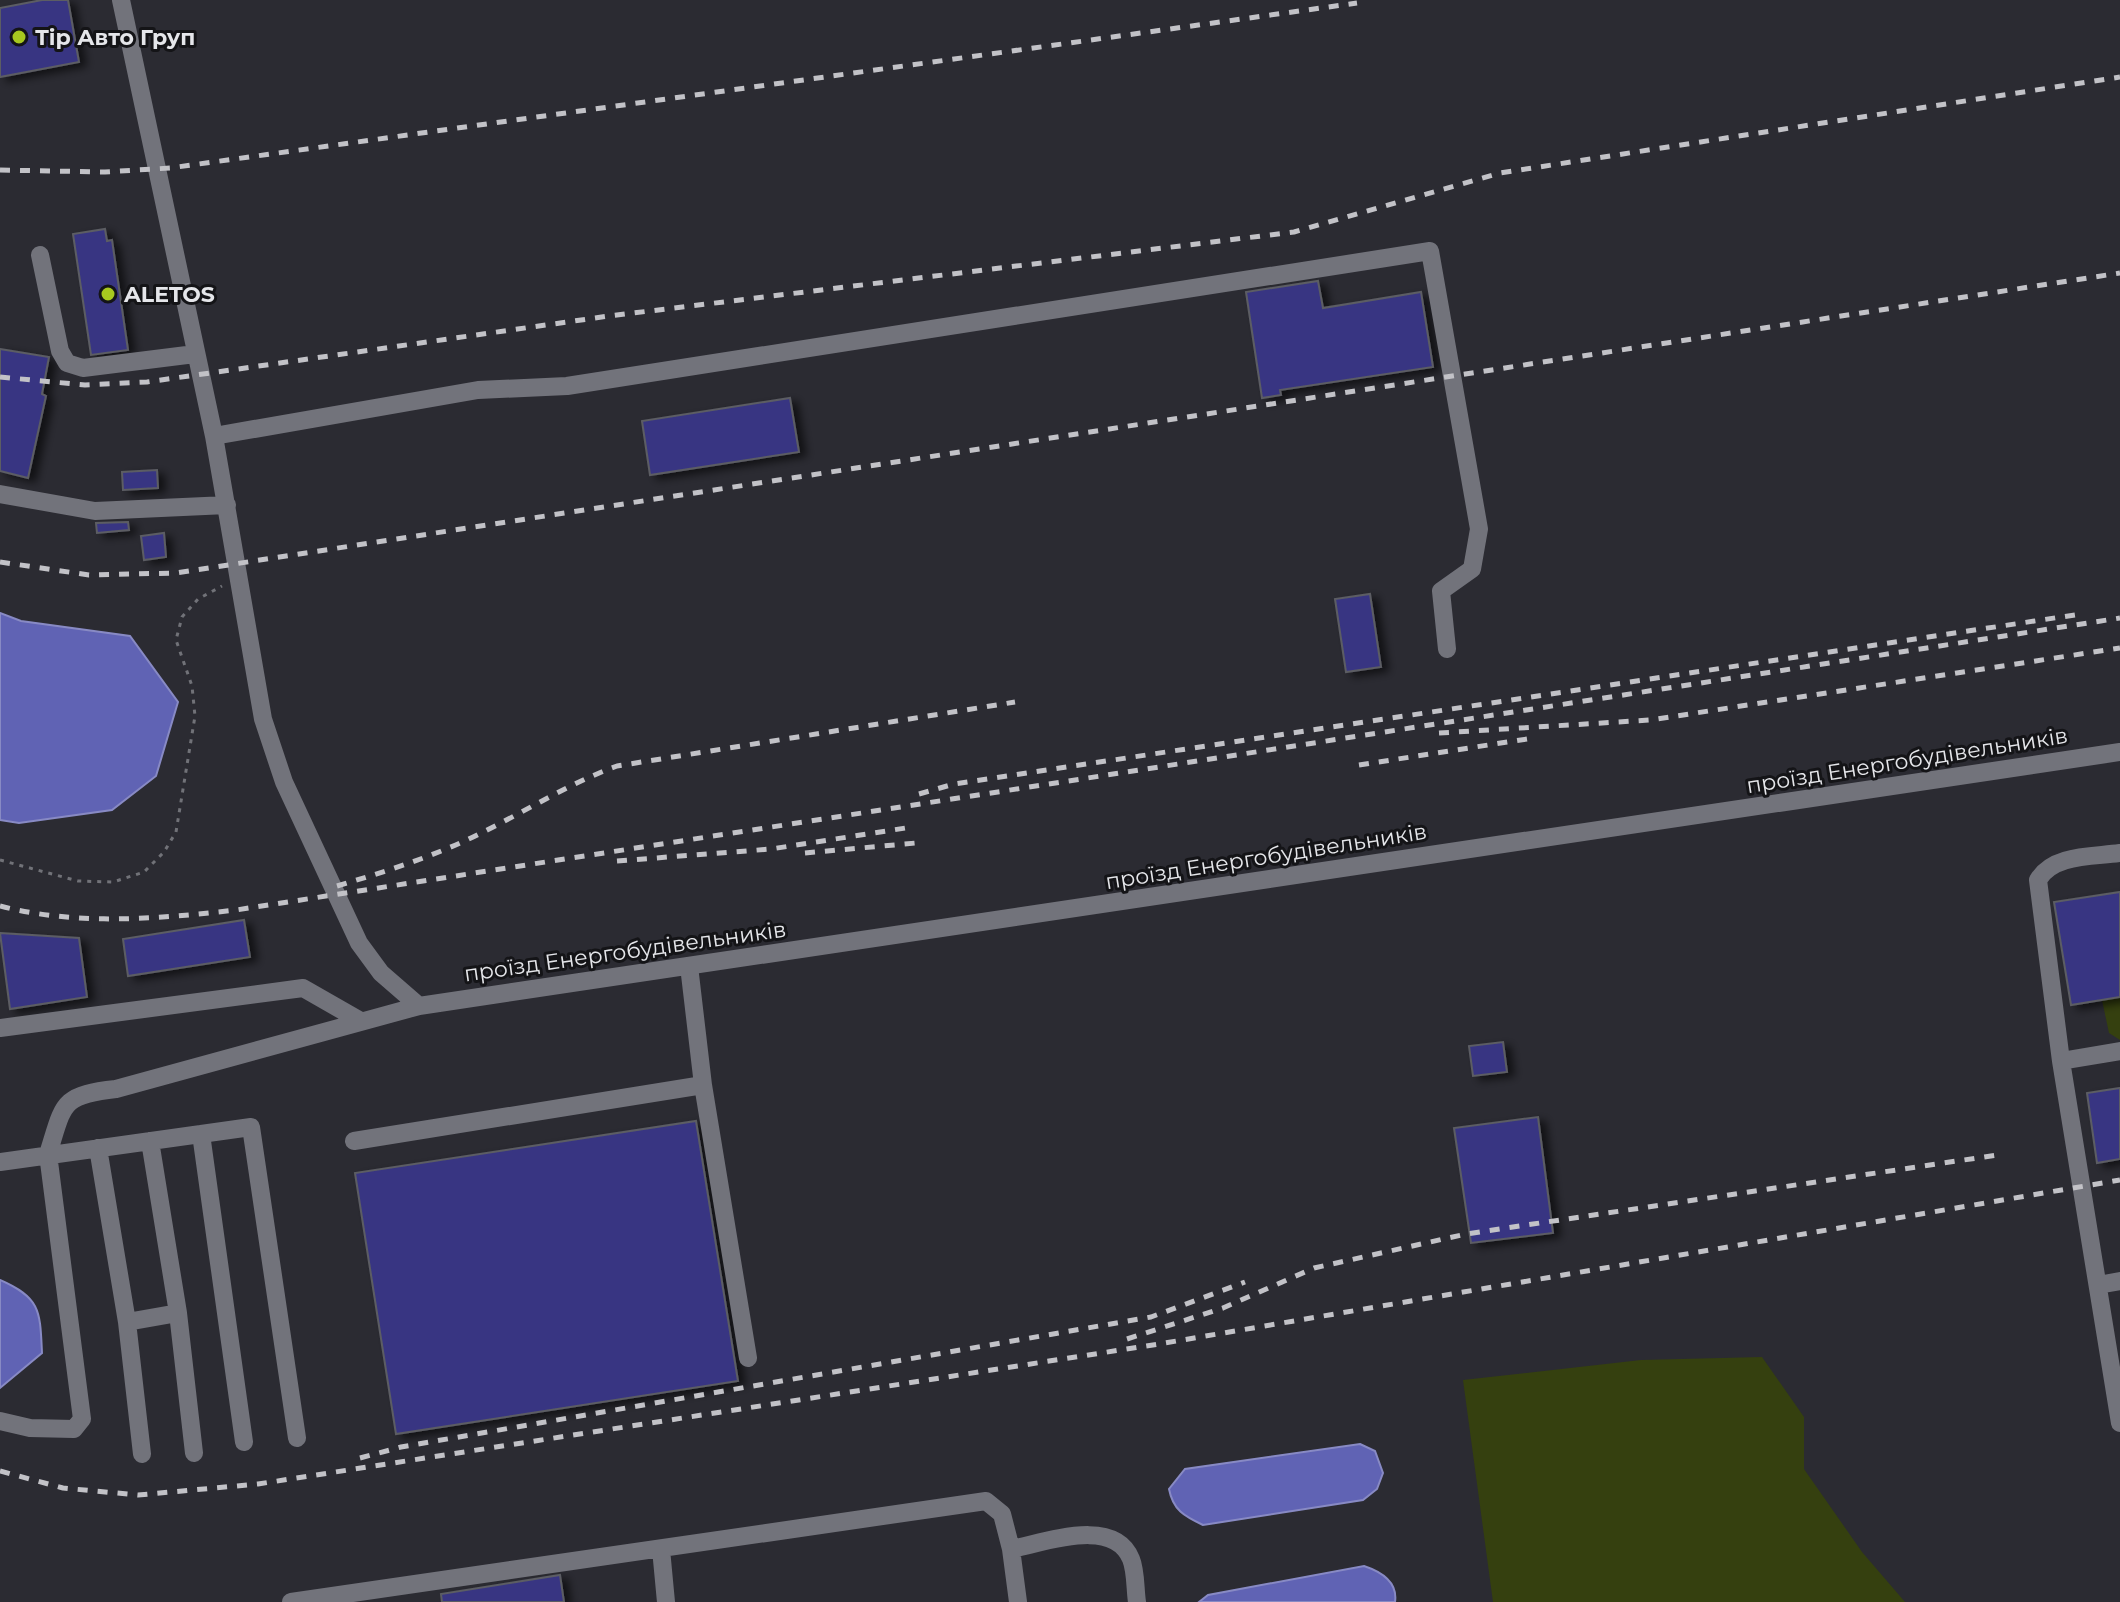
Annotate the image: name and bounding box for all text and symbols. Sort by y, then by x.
place label: Тір Авто Груп [35,24,195,51]
marker: Тір Авто Груп [10,28,28,46]
place label: ALETOS [123,281,215,308]
marker: ALETOS [99,285,117,303]
street label: проїзд Енергобудівельників [1744,722,2070,799]
street label: проїзд Енергобудівельників [1103,818,1429,895]
street label: проїзд Енергобудівельників [462,916,788,987]

